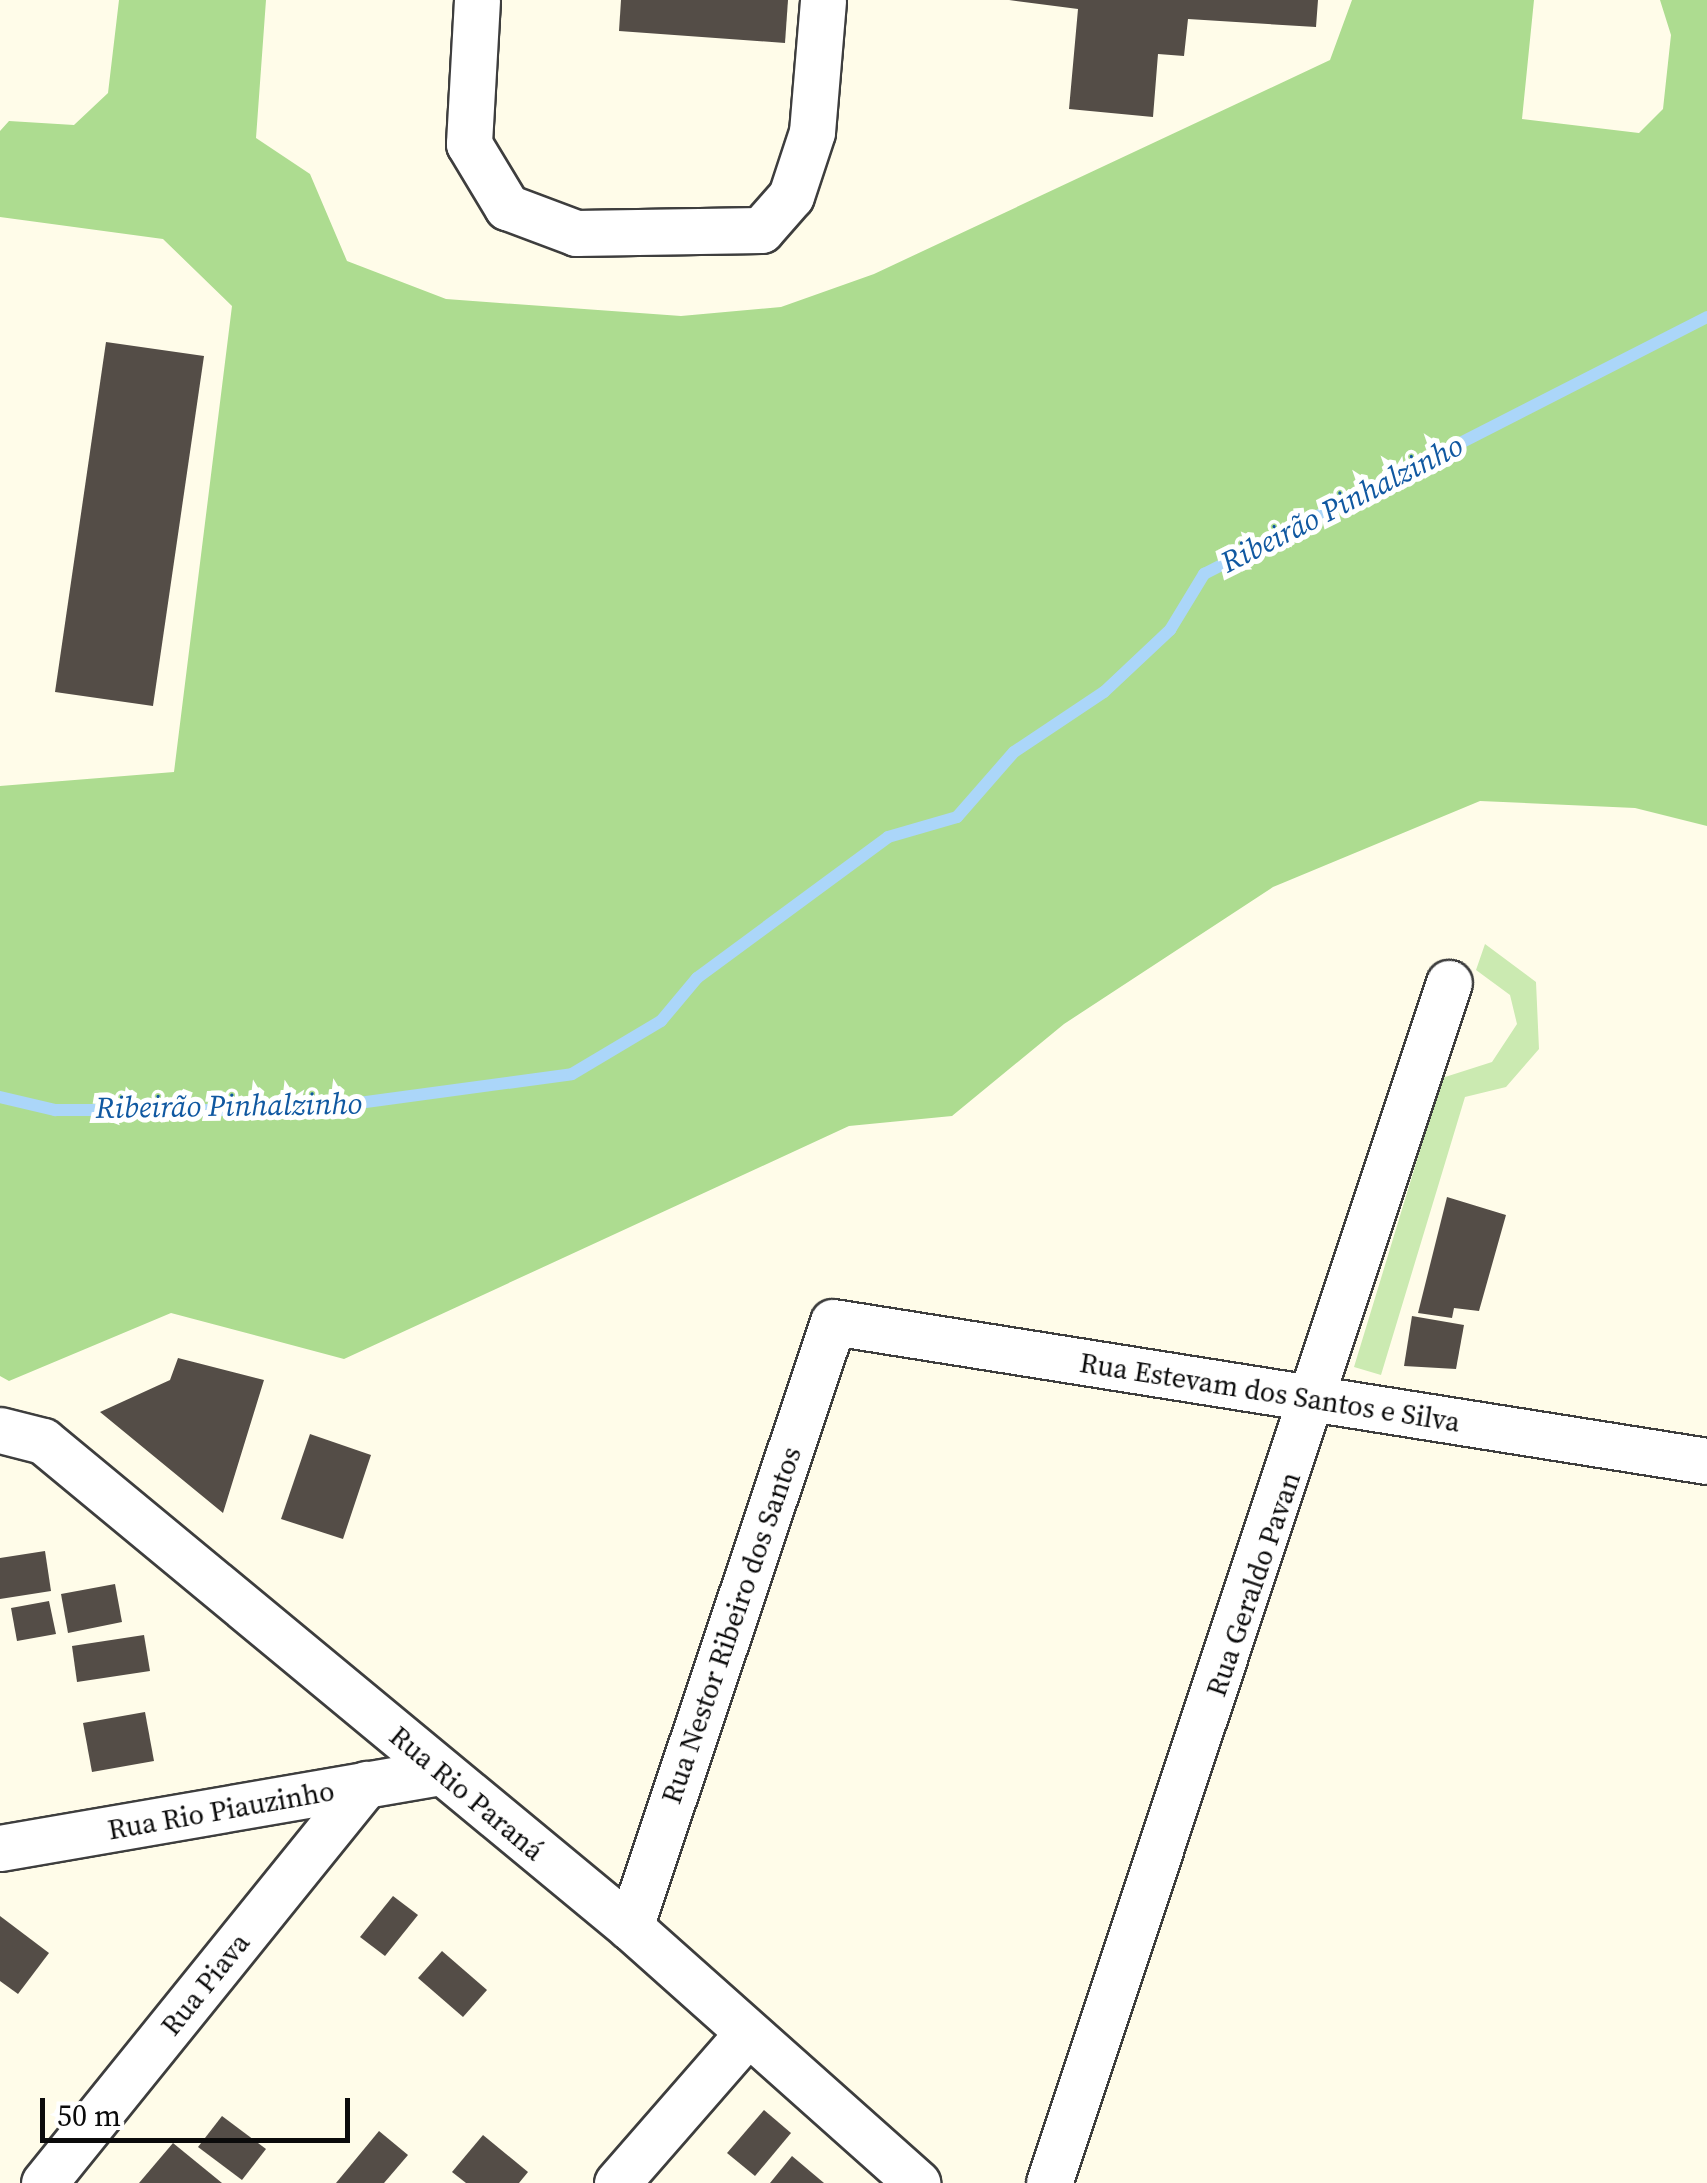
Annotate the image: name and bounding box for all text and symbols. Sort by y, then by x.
water label: Ribeirão Pinhalzinho [1215,427,1469,581]
water label: Ribeirão Pinhalzinho [95,1086,363,1126]
street label: Rua Estevam dos Santos e Silva [1077,1345,1463,1439]
street label: Rua Nestor Ribeiro dos Santos [654,1442,808,1808]
street label: Rua Geraldo Pavan [1199,1467,1307,1701]
street label: Rua Rio Paraná [383,1719,551,1867]
street label: Rua Rio Piauzinho [105,1774,337,1846]
street label: Rua Piava [154,1926,256,2042]
scale bar [45,2078,355,2140]
text: 50 m [57,2095,121,2136]

